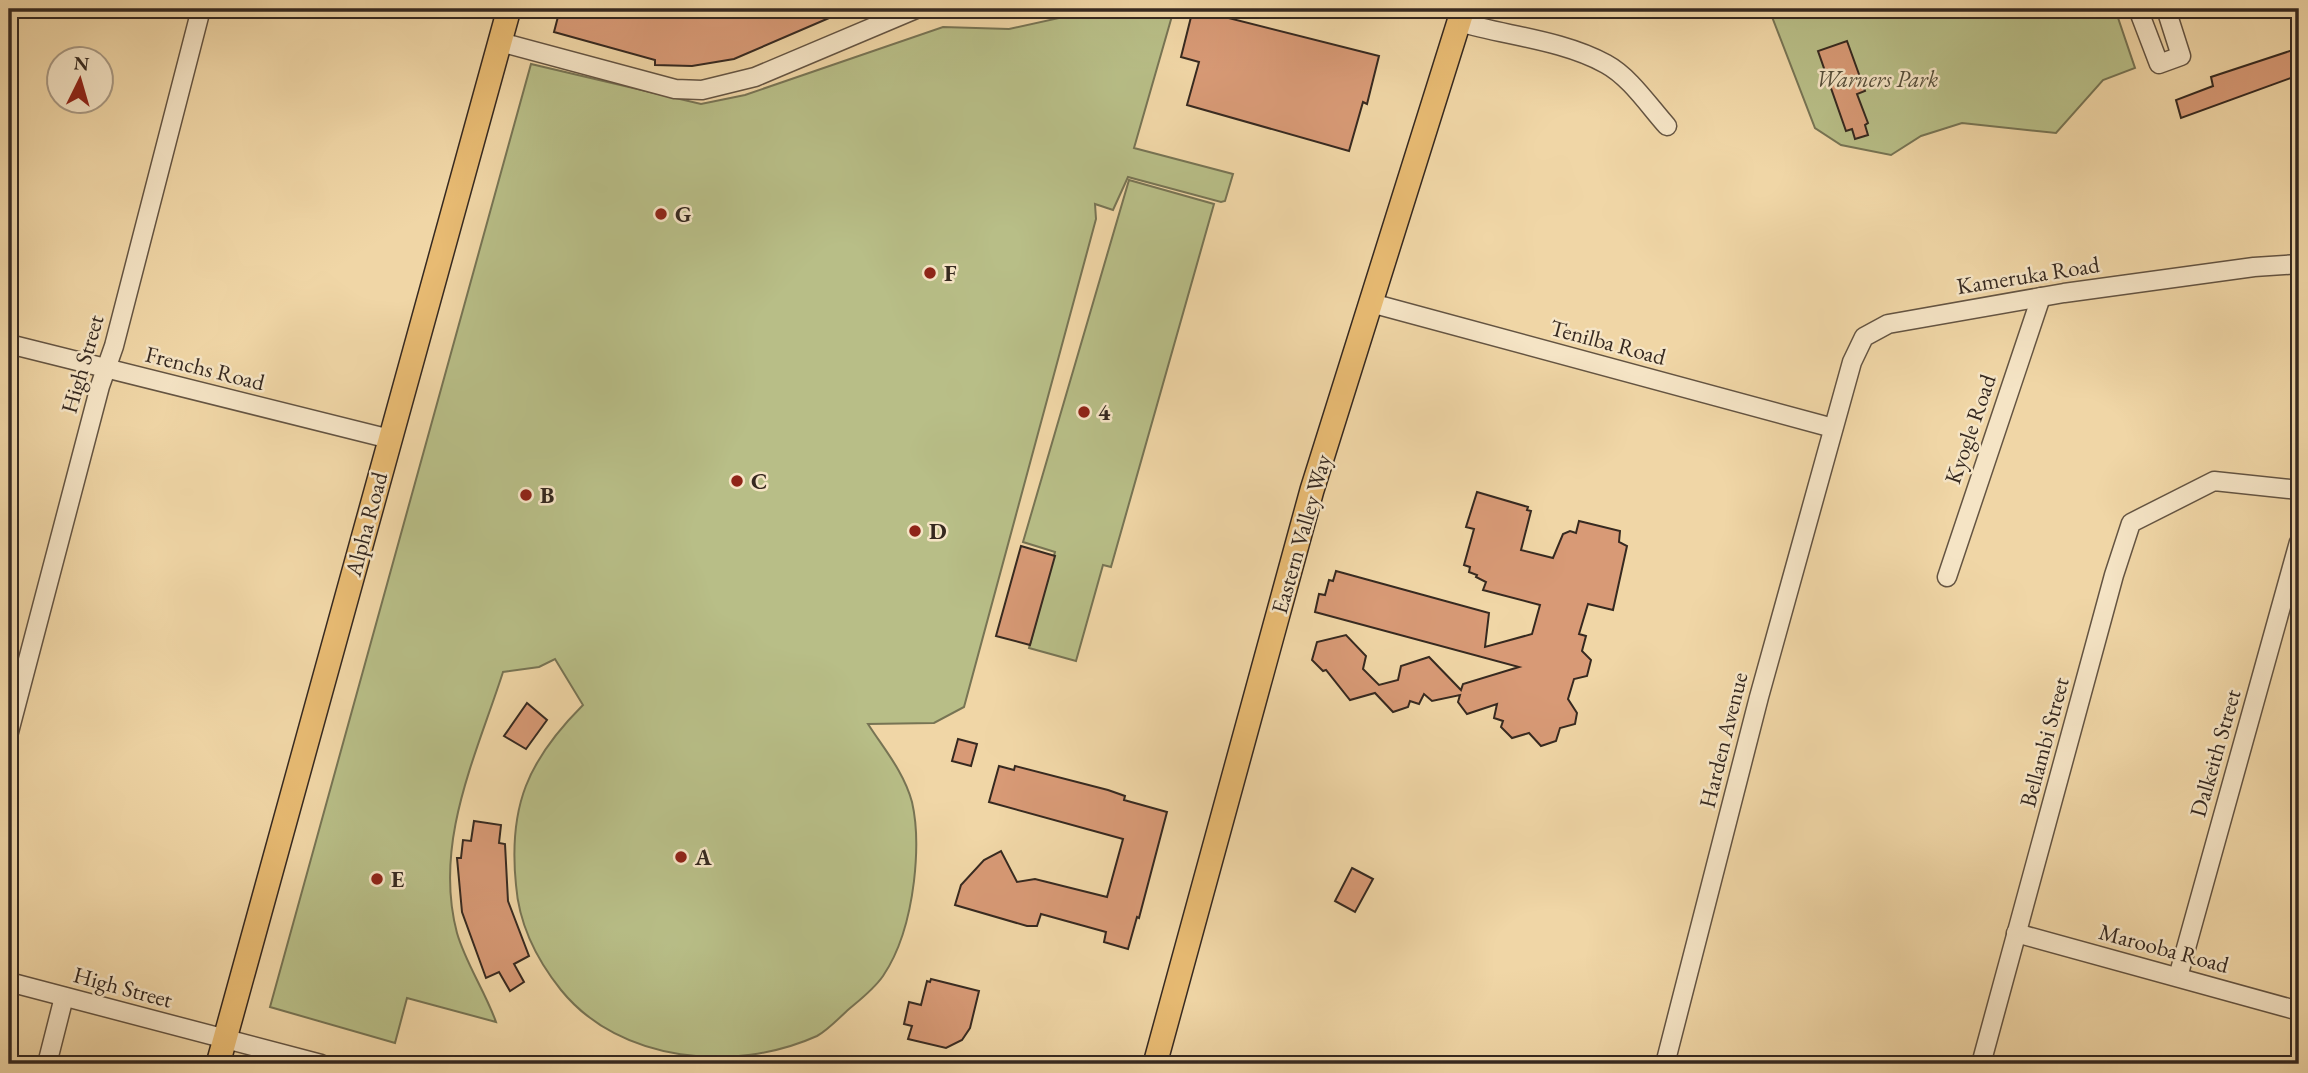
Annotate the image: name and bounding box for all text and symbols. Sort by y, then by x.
north arrow [46,46,116,116]
text: N [73,50,91,77]
park label: Warners Park [1816,64,1939,94]
place label: G [675,199,692,229]
marker: G [653,206,669,222]
street label: Kameruka Road [1954,249,2102,301]
place label: F [944,258,957,288]
marker: F [922,265,938,281]
street label: High Street [54,310,111,417]
street label: Tenilba Road [1547,312,1669,372]
street label: Frenchs Road [142,339,268,397]
street label: Kyogle Road [1937,370,2003,488]
place label: 4 [1098,397,1111,427]
marker: 4 [1076,404,1092,420]
street label: Eastern Valley Way [1264,450,1338,617]
place label: C [751,466,767,496]
street label: Alpha Road [337,468,394,580]
marker: C [729,473,745,489]
place label: B [540,480,554,510]
marker: B [518,487,534,503]
place label: D [929,516,947,546]
marker: D [907,523,923,539]
street label: Harden Avenue [1692,669,1754,811]
street label: Bellambi Street [2012,673,2076,810]
street label: Dalkeith Street [2182,685,2248,820]
place label: A [694,842,712,872]
marker: A [673,849,689,865]
place label: E [391,864,404,894]
marker: E [369,871,385,887]
street label: Marooba Road [2096,916,2233,980]
street label: High Street [70,959,177,1015]

